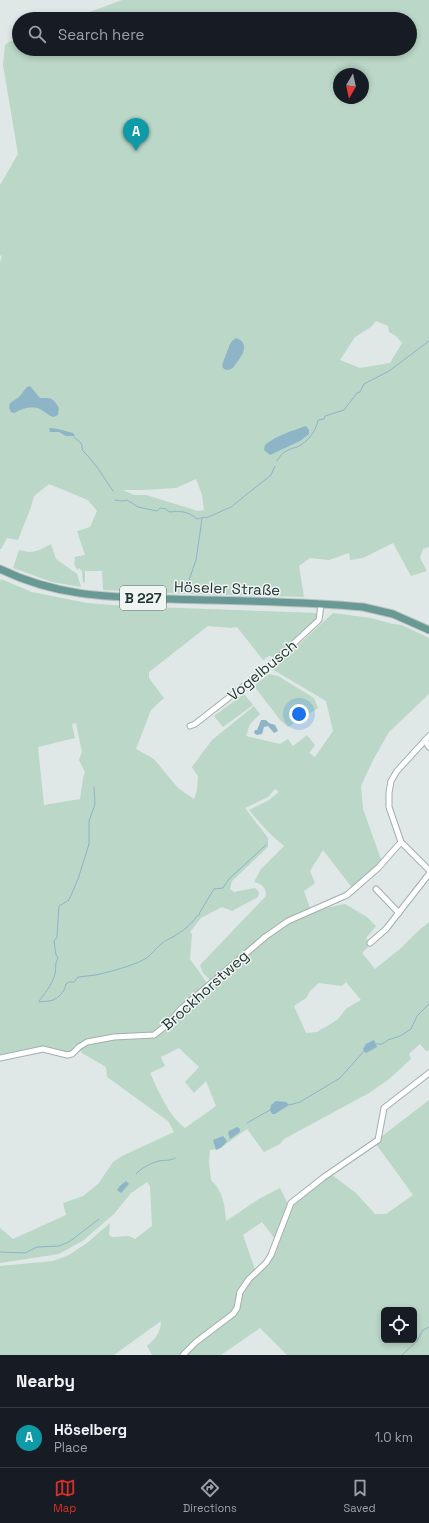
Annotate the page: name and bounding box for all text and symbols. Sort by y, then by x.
search box [12,12,417,56]
icon: search [26,23,48,45]
text: Search here [58,25,144,44]
north arrow [333,68,369,104]
pin: A [123,118,149,151]
street label: Höseler Straße [174,577,281,599]
road number: B 227 [120,586,166,610]
street label: Vogelbusch [223,635,301,705]
your location [289,704,309,724]
street label: Brockhorstweg [158,946,252,1034]
map controls [381,1307,417,1343]
button: locate [381,1307,417,1343]
text: Nearby [16,1370,75,1392]
text: Höselberg [54,1420,127,1439]
text: A [25,1429,33,1446]
text: 1.0 km [375,1429,413,1446]
text: Place [54,1439,88,1456]
tab: Map [53,1477,76,1515]
tab: Directions [183,1477,237,1515]
tab: Saved [344,1477,376,1515]

